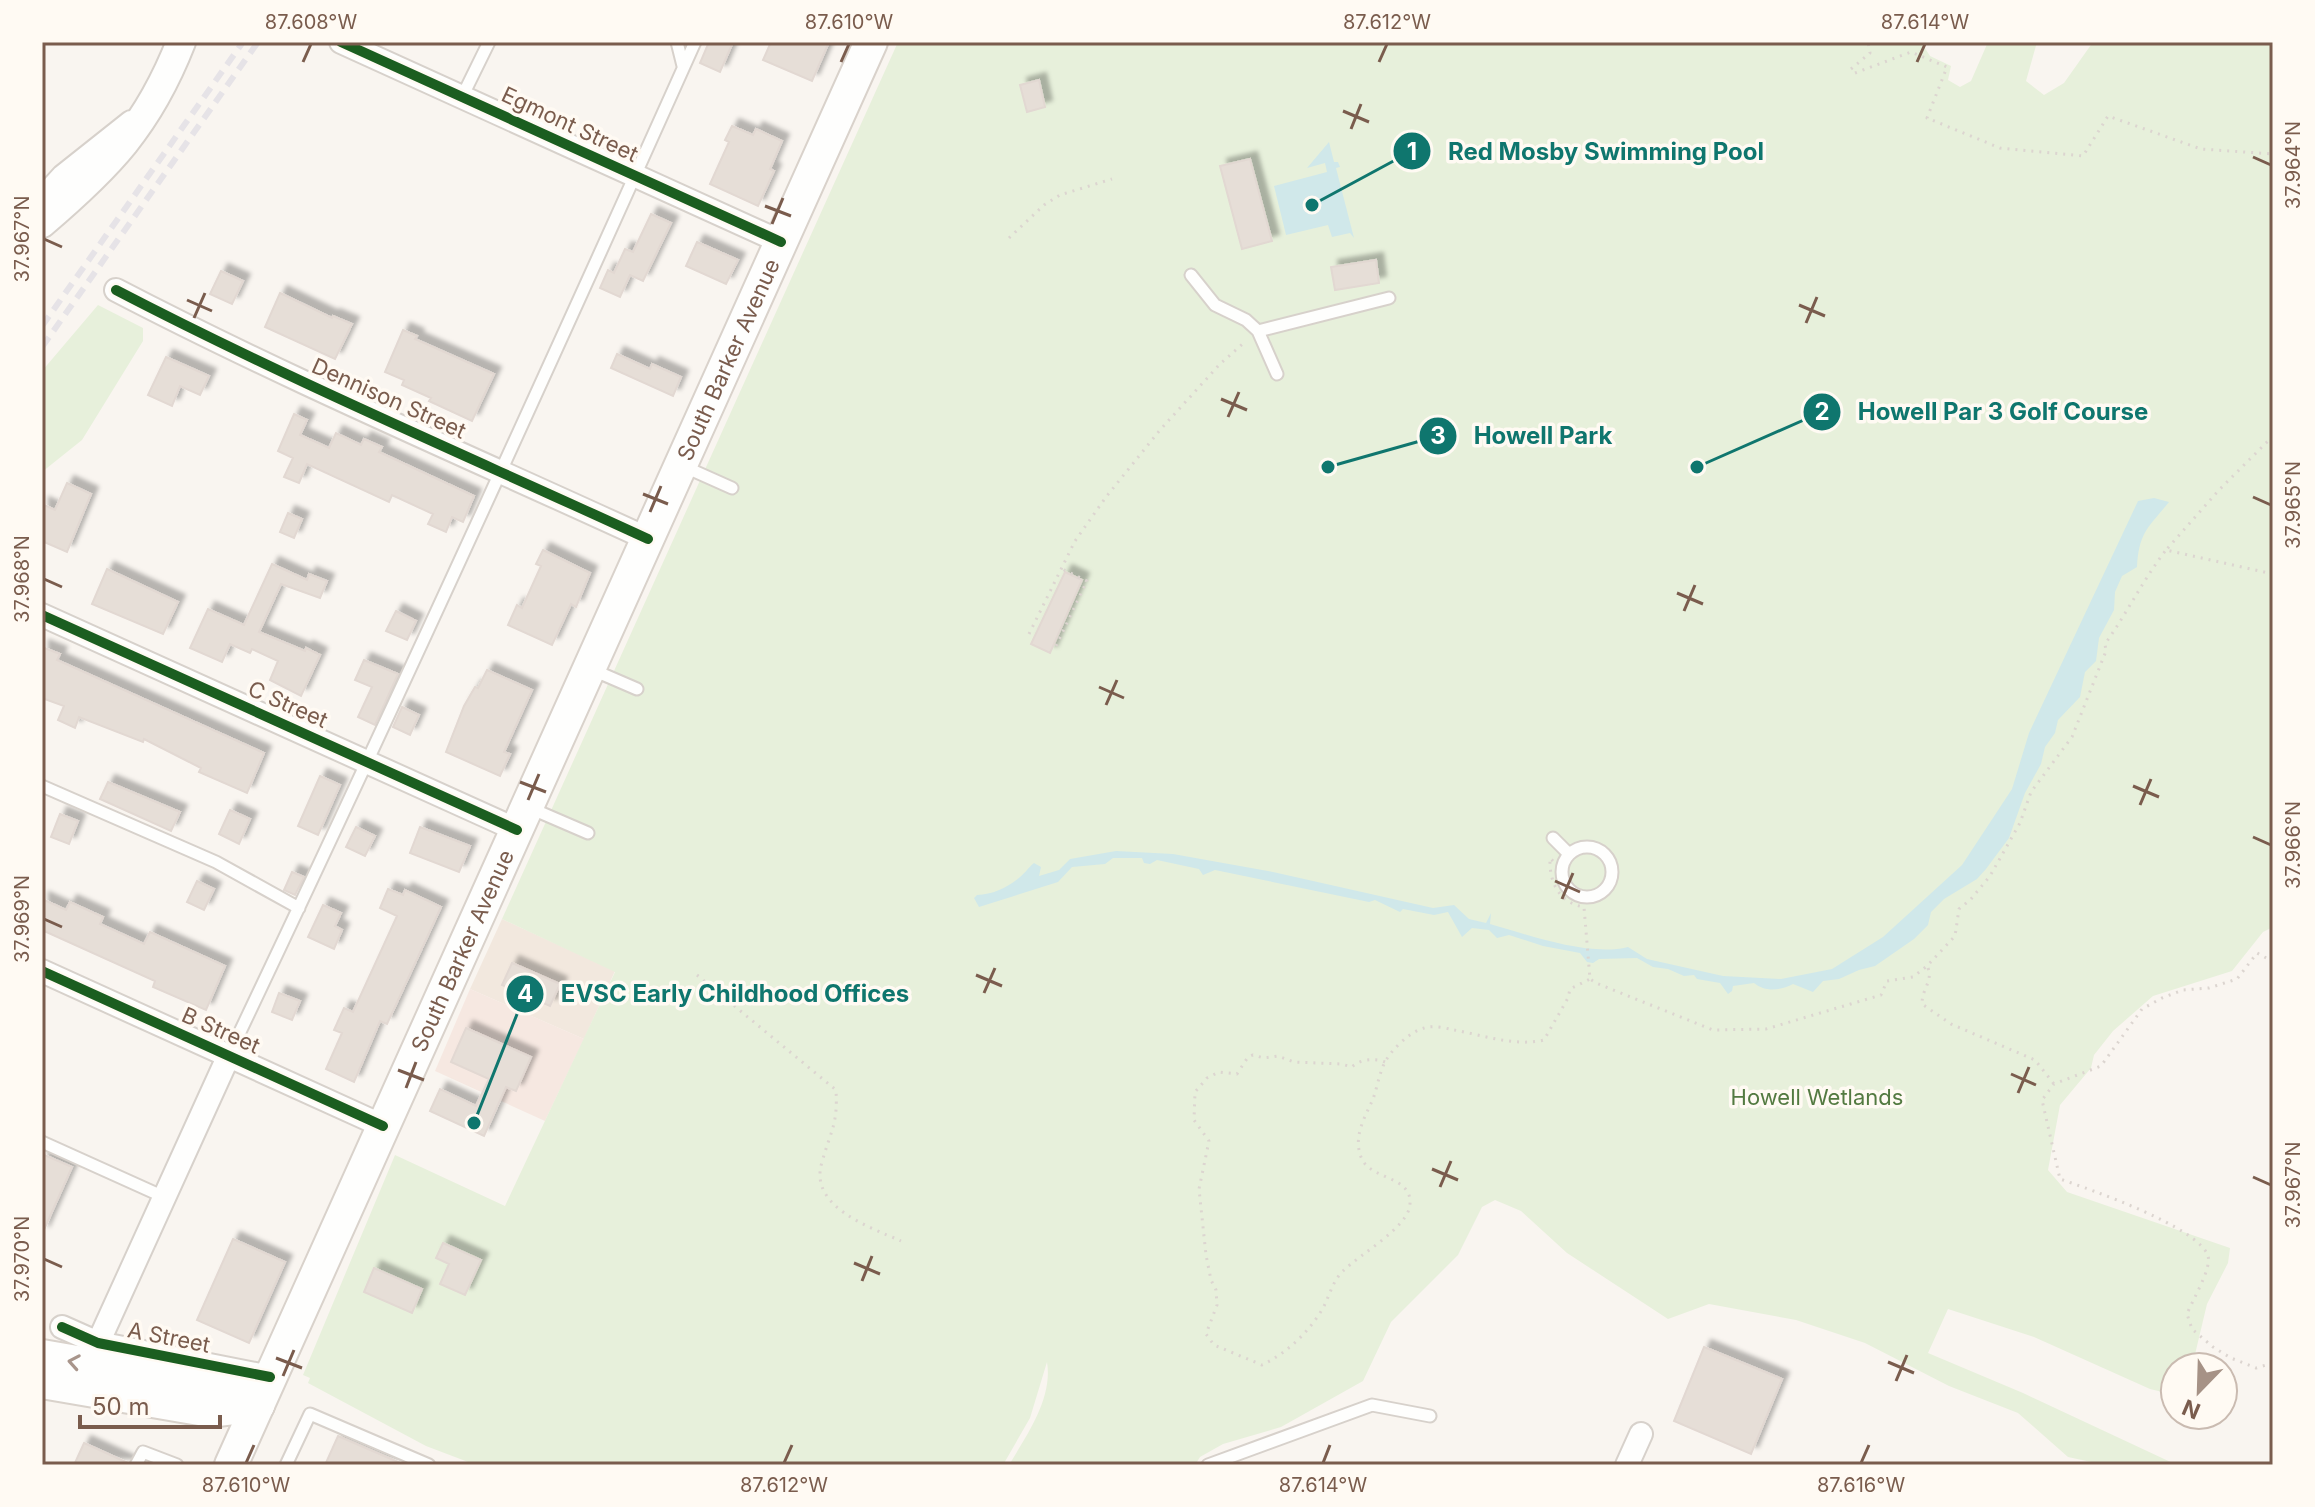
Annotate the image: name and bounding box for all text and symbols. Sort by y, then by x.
text: 87.608°W [265,10,357,34]
text: 87.610°W [805,10,894,34]
text: 87.612°W [1343,10,1431,34]
text: 87.614°W [1881,10,1969,34]
street label: Egmont Street [498,81,642,167]
text: 37.964°N [2281,121,2305,209]
callout: Red Mosby Swimming Pool [1392,127,1780,175]
text: 1 [1407,137,1417,166]
text: Red Mosby Swimming Pool [1448,137,1764,166]
text: 37.967°N [10,195,34,283]
street label: South Barker Avenue [671,255,785,465]
street label: Dennison Street [308,352,470,444]
callout: Howell Par 3 Golf Course [1802,388,2164,436]
text: 2 [1814,397,1830,426]
text: Howell Par 3 Golf Course [1858,397,2148,426]
callout: Howell Park [1418,412,1629,460]
text: 3 [1430,421,1446,450]
text: Howell Park [1474,421,1612,450]
text: 37.965°N [2281,461,2305,549]
text: 37.968°N [10,535,34,623]
street label: C Street [244,675,332,733]
text: 37.966°N [2281,801,2305,889]
street label: South Barker Avenue [406,846,519,1056]
text: 37.969°N [10,875,34,963]
callout: EVSC Early Childhood Offices [505,970,925,1018]
text: 4 [517,979,533,1008]
text: EVSC Early Childhood Offices [561,979,909,1008]
street label: B Street [178,1001,264,1059]
park label: Howell Wetlands [1731,1084,1903,1110]
text: 37.967°N [2281,1141,2305,1229]
text: 37.970°N [10,1216,34,1302]
street label: A Street [126,1316,212,1358]
north arrow [2159,1351,2239,1431]
one-way arrow [67,1354,81,1371]
scale bar [80,1379,220,1429]
text: 50 m [92,1392,150,1421]
text: N [2178,1394,2204,1425]
text: 87.610°W [202,1473,291,1497]
text: 87.612°W [740,1473,828,1497]
text: 87.614°W [1279,1473,1367,1497]
text: 87.616°W [1817,1473,1905,1497]

